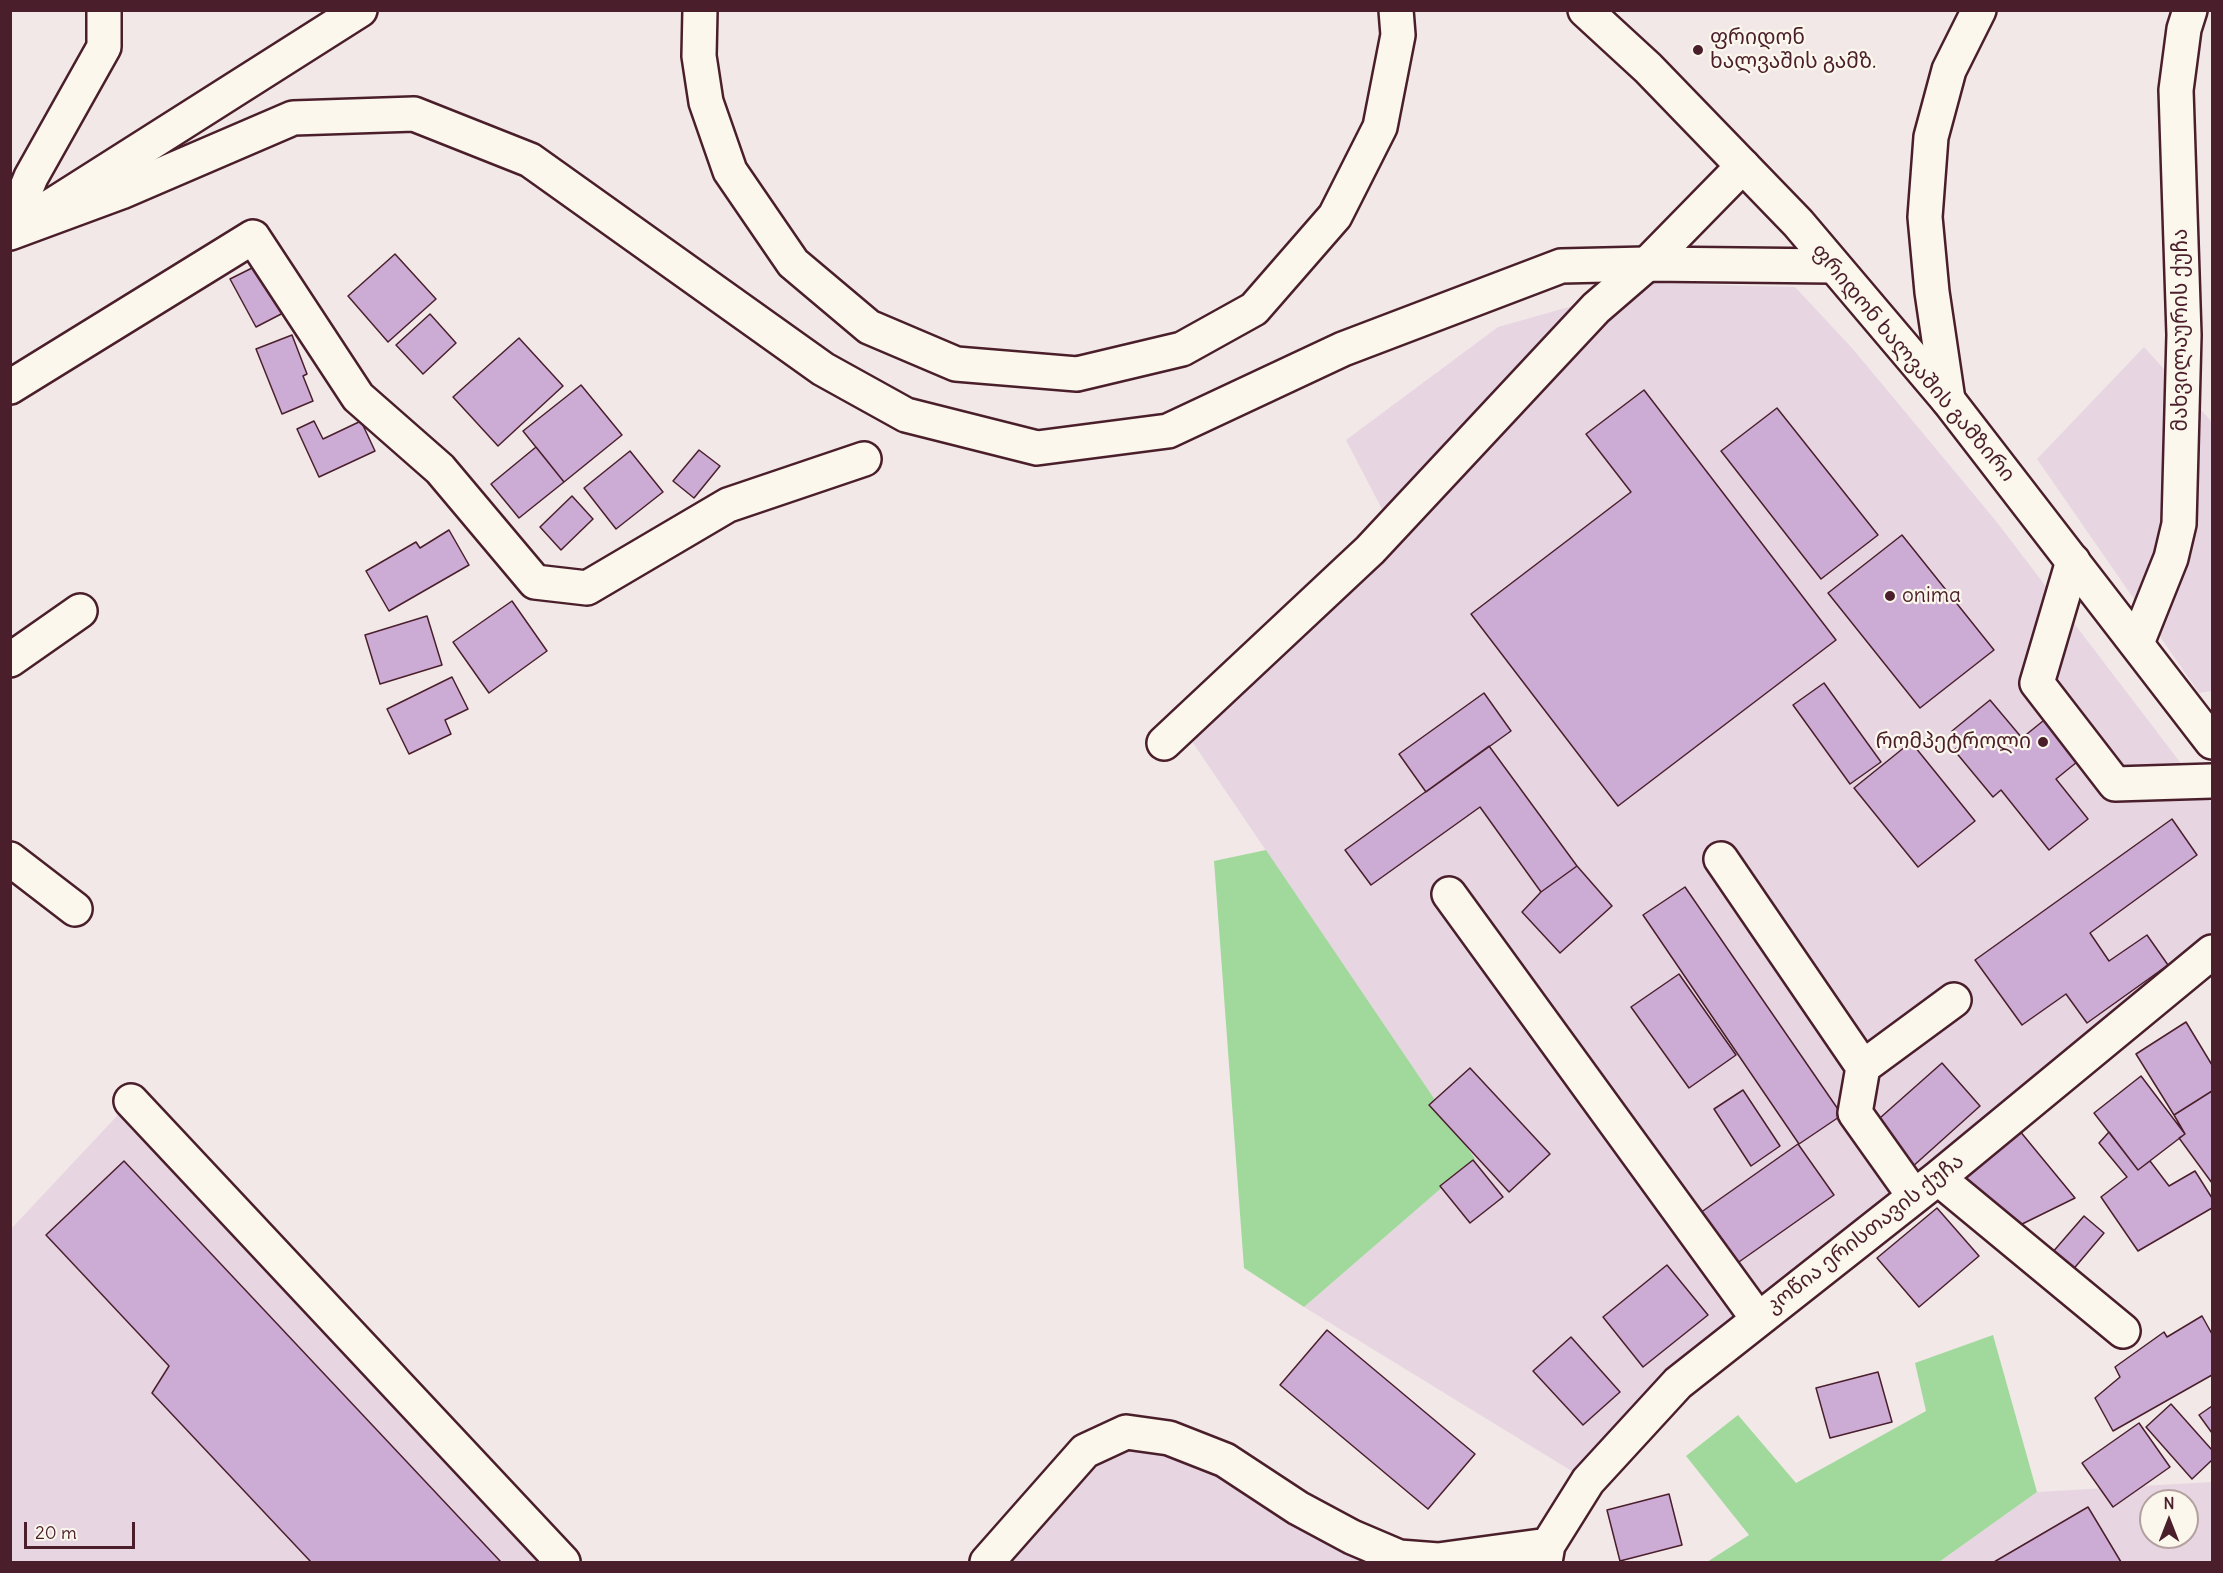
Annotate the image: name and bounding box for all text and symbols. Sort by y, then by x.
place label: ფრიდონ ხალვაშის გამზ. [1710,25,1876,75]
marker: ფრიდონ ხალვაშის გამზ. [1691,43,1705,57]
street label: მახვილაურის ქუჩა [2168,228,2194,432]
street label: ფრიდონ ხალვაშის გამზირი [1806,239,2020,487]
place label: onima [1902,583,1961,609]
marker: onima [1883,589,1897,603]
place label: რომპეტროლი [1876,729,2031,755]
marker: რომპეტროლი [2036,735,2050,749]
street label: კოწია ერისთავის ქუჩა [1761,1149,1969,1319]
north arrow [2139,1489,2199,1549]
text: N [2163,1493,2175,1513]
scale bar [27,1510,138,1548]
text: 20 m [35,1521,77,1544]

